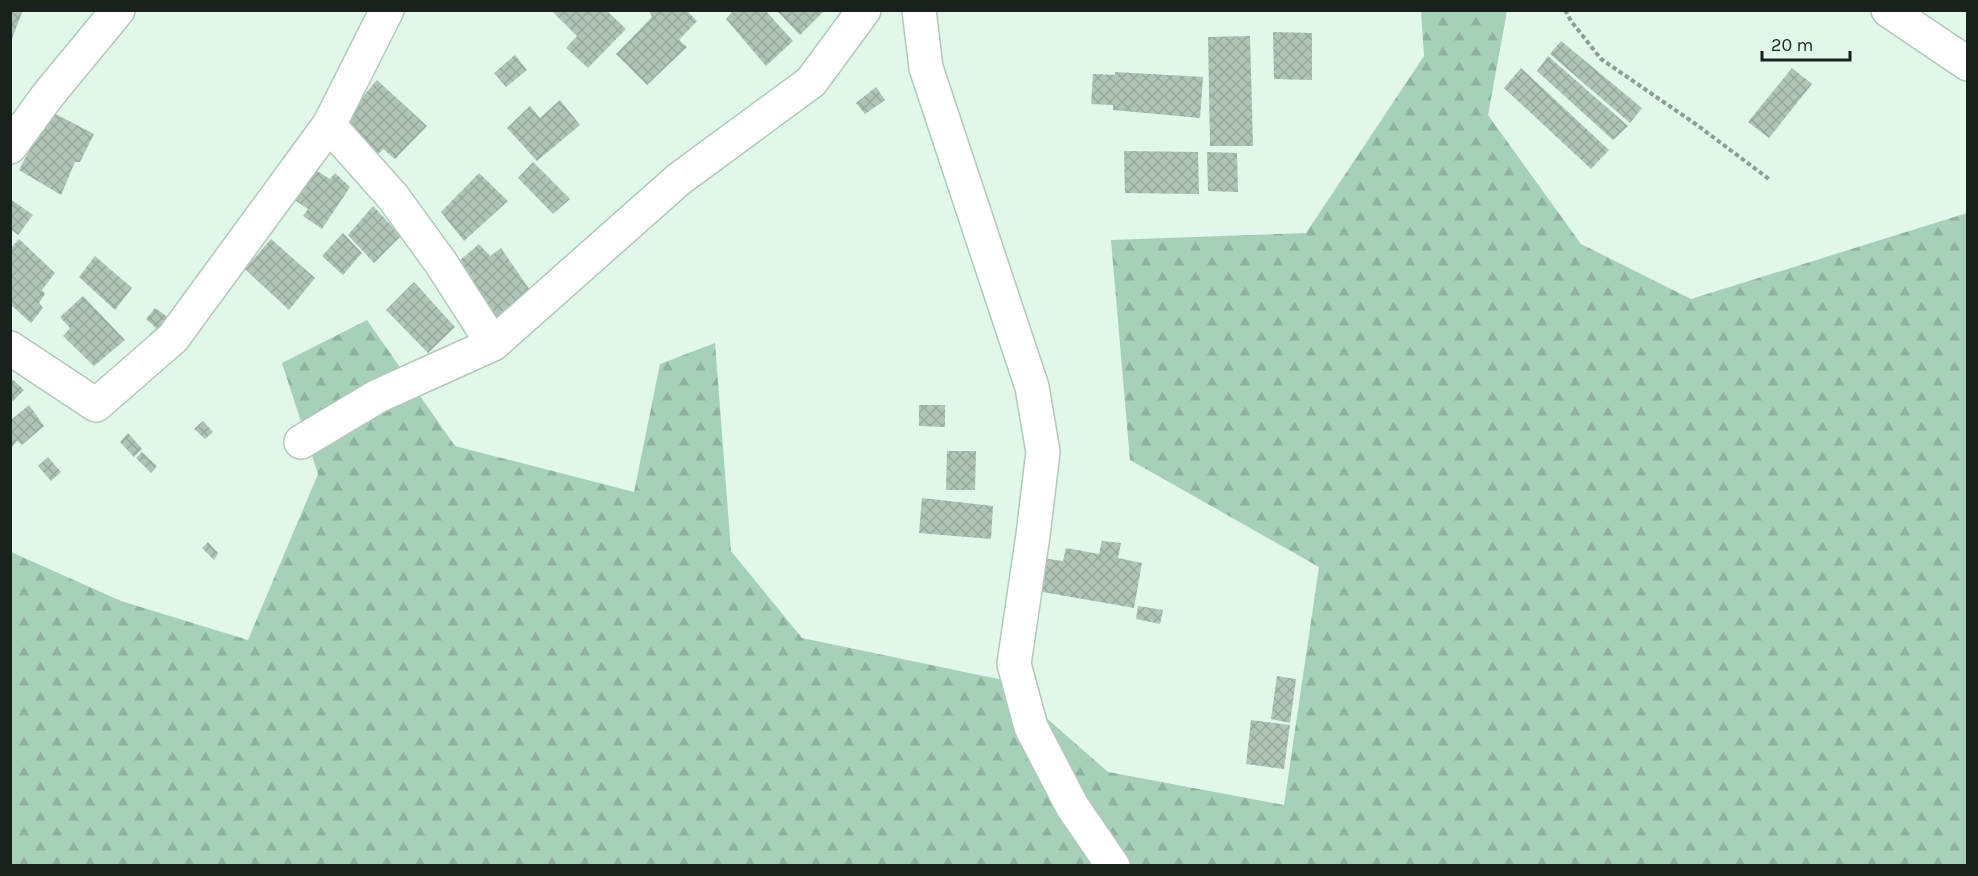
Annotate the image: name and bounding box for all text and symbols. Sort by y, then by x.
scale bar [1762,24,1850,62]
text: 20 m [1771,34,1813,56]

